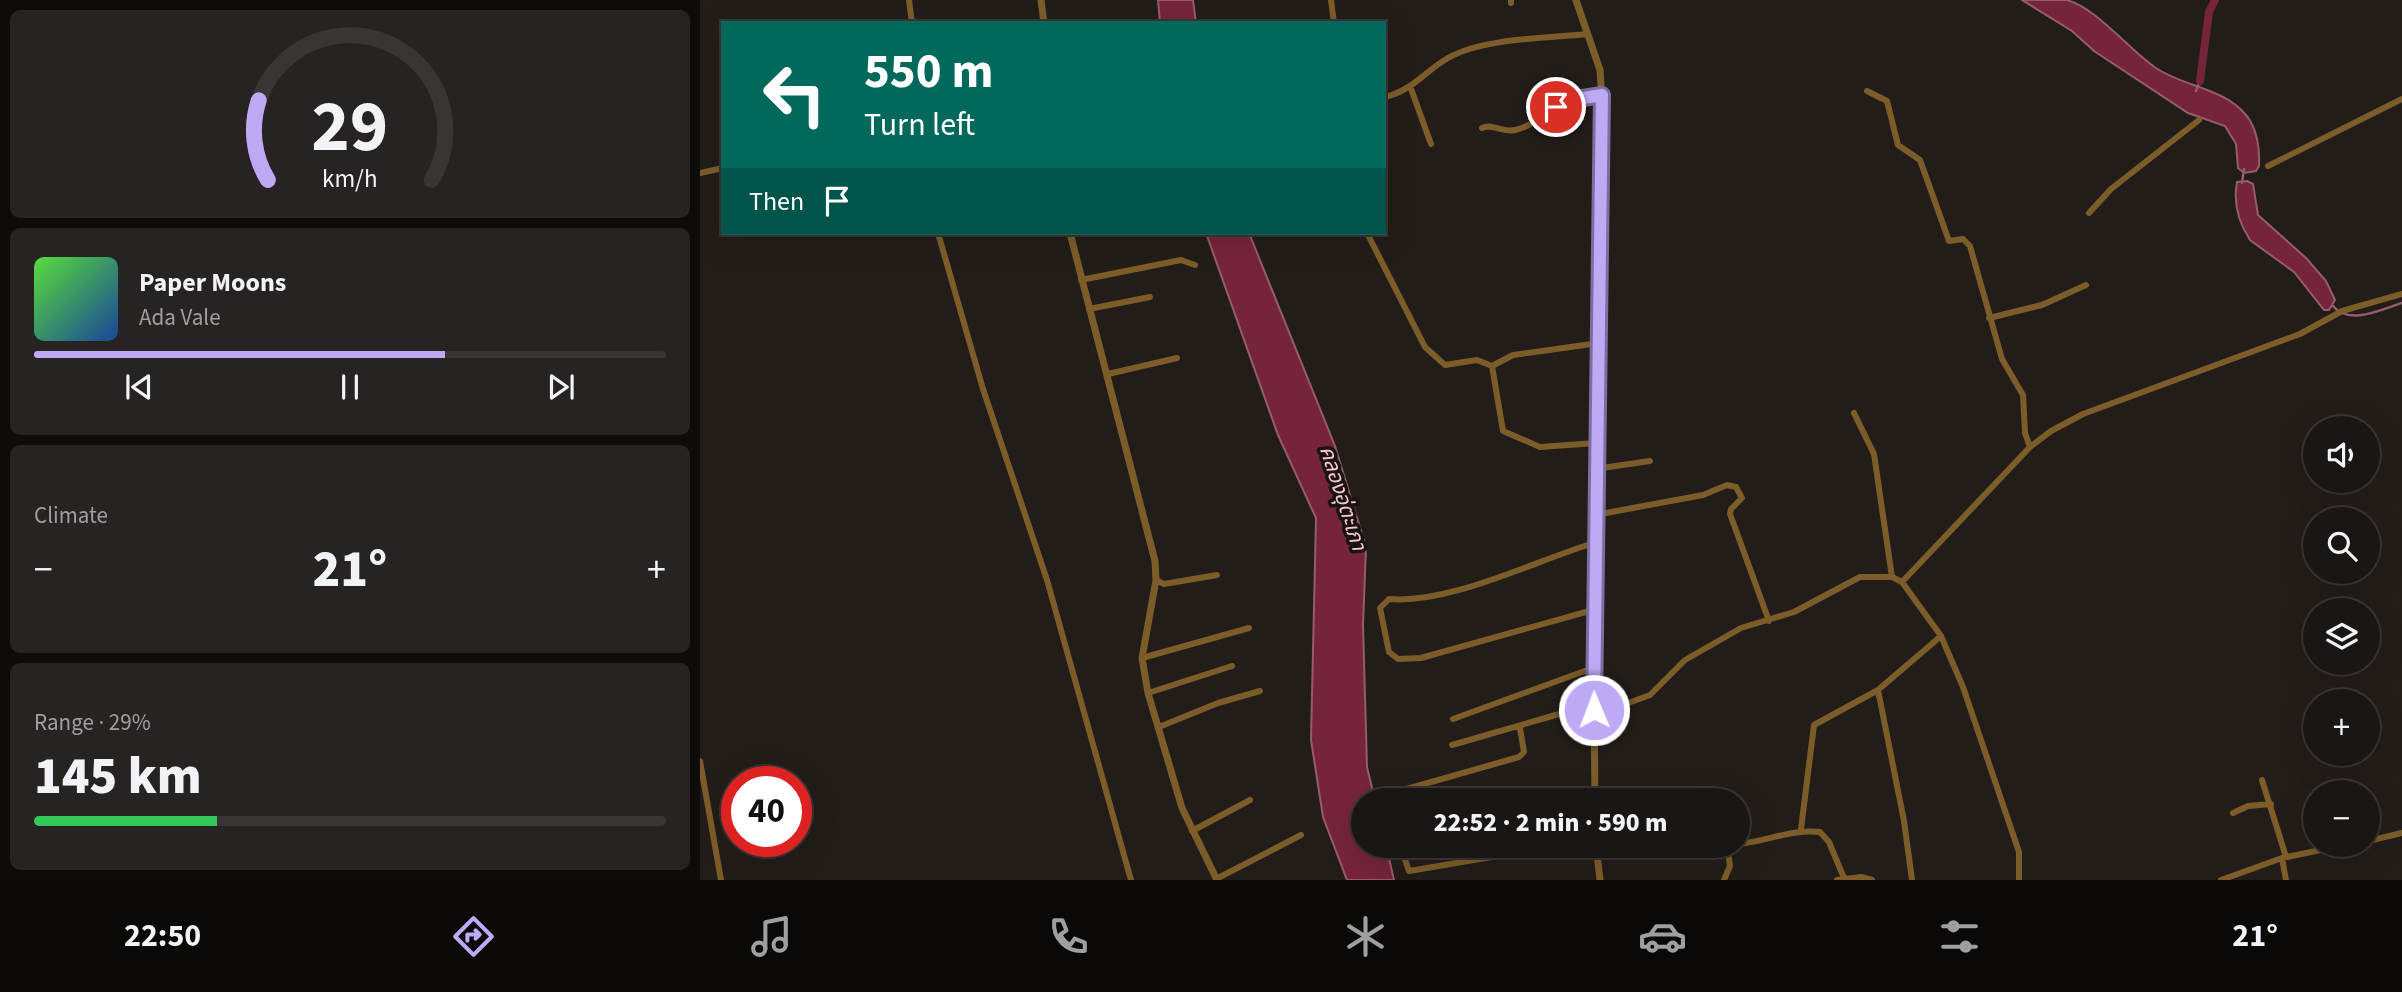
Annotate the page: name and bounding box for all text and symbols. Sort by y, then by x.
text: 550 m [864,37,993,107]
icon: left [749,49,840,140]
text: 29 [312,75,388,179]
pin [1526,77,1586,137]
icon: arrive [1537,88,1575,126]
text: Turn left [864,102,975,148]
text: km/h [322,161,378,197]
icon: arrive [818,182,856,220]
text: Then [749,183,804,220]
text: Paper Moons [139,264,286,301]
text: Ada Vale [139,301,221,334]
icon: previous [120,368,158,406]
icon: pause [331,368,369,406]
icon: next [542,368,580,406]
map controls [2303,416,2380,857]
button: sound [2303,416,2380,493]
water label: คลองอุ่ตะเภา [1312,442,1374,555]
text: Climate [34,499,108,532]
button: search [2303,507,2380,584]
text: 21° [313,533,387,607]
text: − [34,543,53,597]
text: + [647,543,666,597]
button: layers [2303,598,2380,675]
position arrow [1557,673,1631,747]
button: + [2303,689,2380,766]
text: Range · 29% [34,706,151,739]
text: 145 km [34,740,202,814]
speed limit sign: 40 [721,766,812,857]
button: − [2303,780,2380,857]
text: 22:52 · 2 min · 590 m [1434,804,1667,841]
icon: directions [449,912,498,961]
icon: music [747,912,796,961]
icon: phone [1044,912,1093,961]
icon: climate [1341,912,1390,961]
icon: car [1638,912,1687,961]
icon: filters [1935,912,1984,961]
text: 22:50 [124,913,201,959]
text: 21° [2232,913,2278,959]

